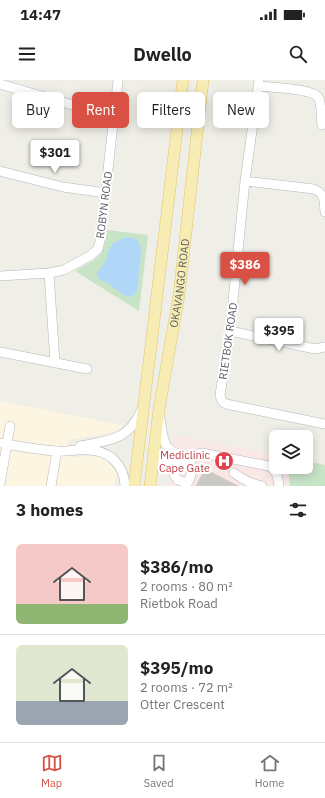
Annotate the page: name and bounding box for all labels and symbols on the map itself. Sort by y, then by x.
pin: $301 [31,140,79,174]
street label: ROBYN ROAD [93,171,115,239]
street label: OKAVANGO ROAD [166,238,192,329]
pin: $386 [221,252,269,286]
street label: RIETBOK ROAD [216,302,240,380]
pin: $395 [255,318,303,352]
place label: Mediclinic Cape Gate [159,448,210,475]
hospital icon: Mediclinic Cape Gate [213,450,235,472]

